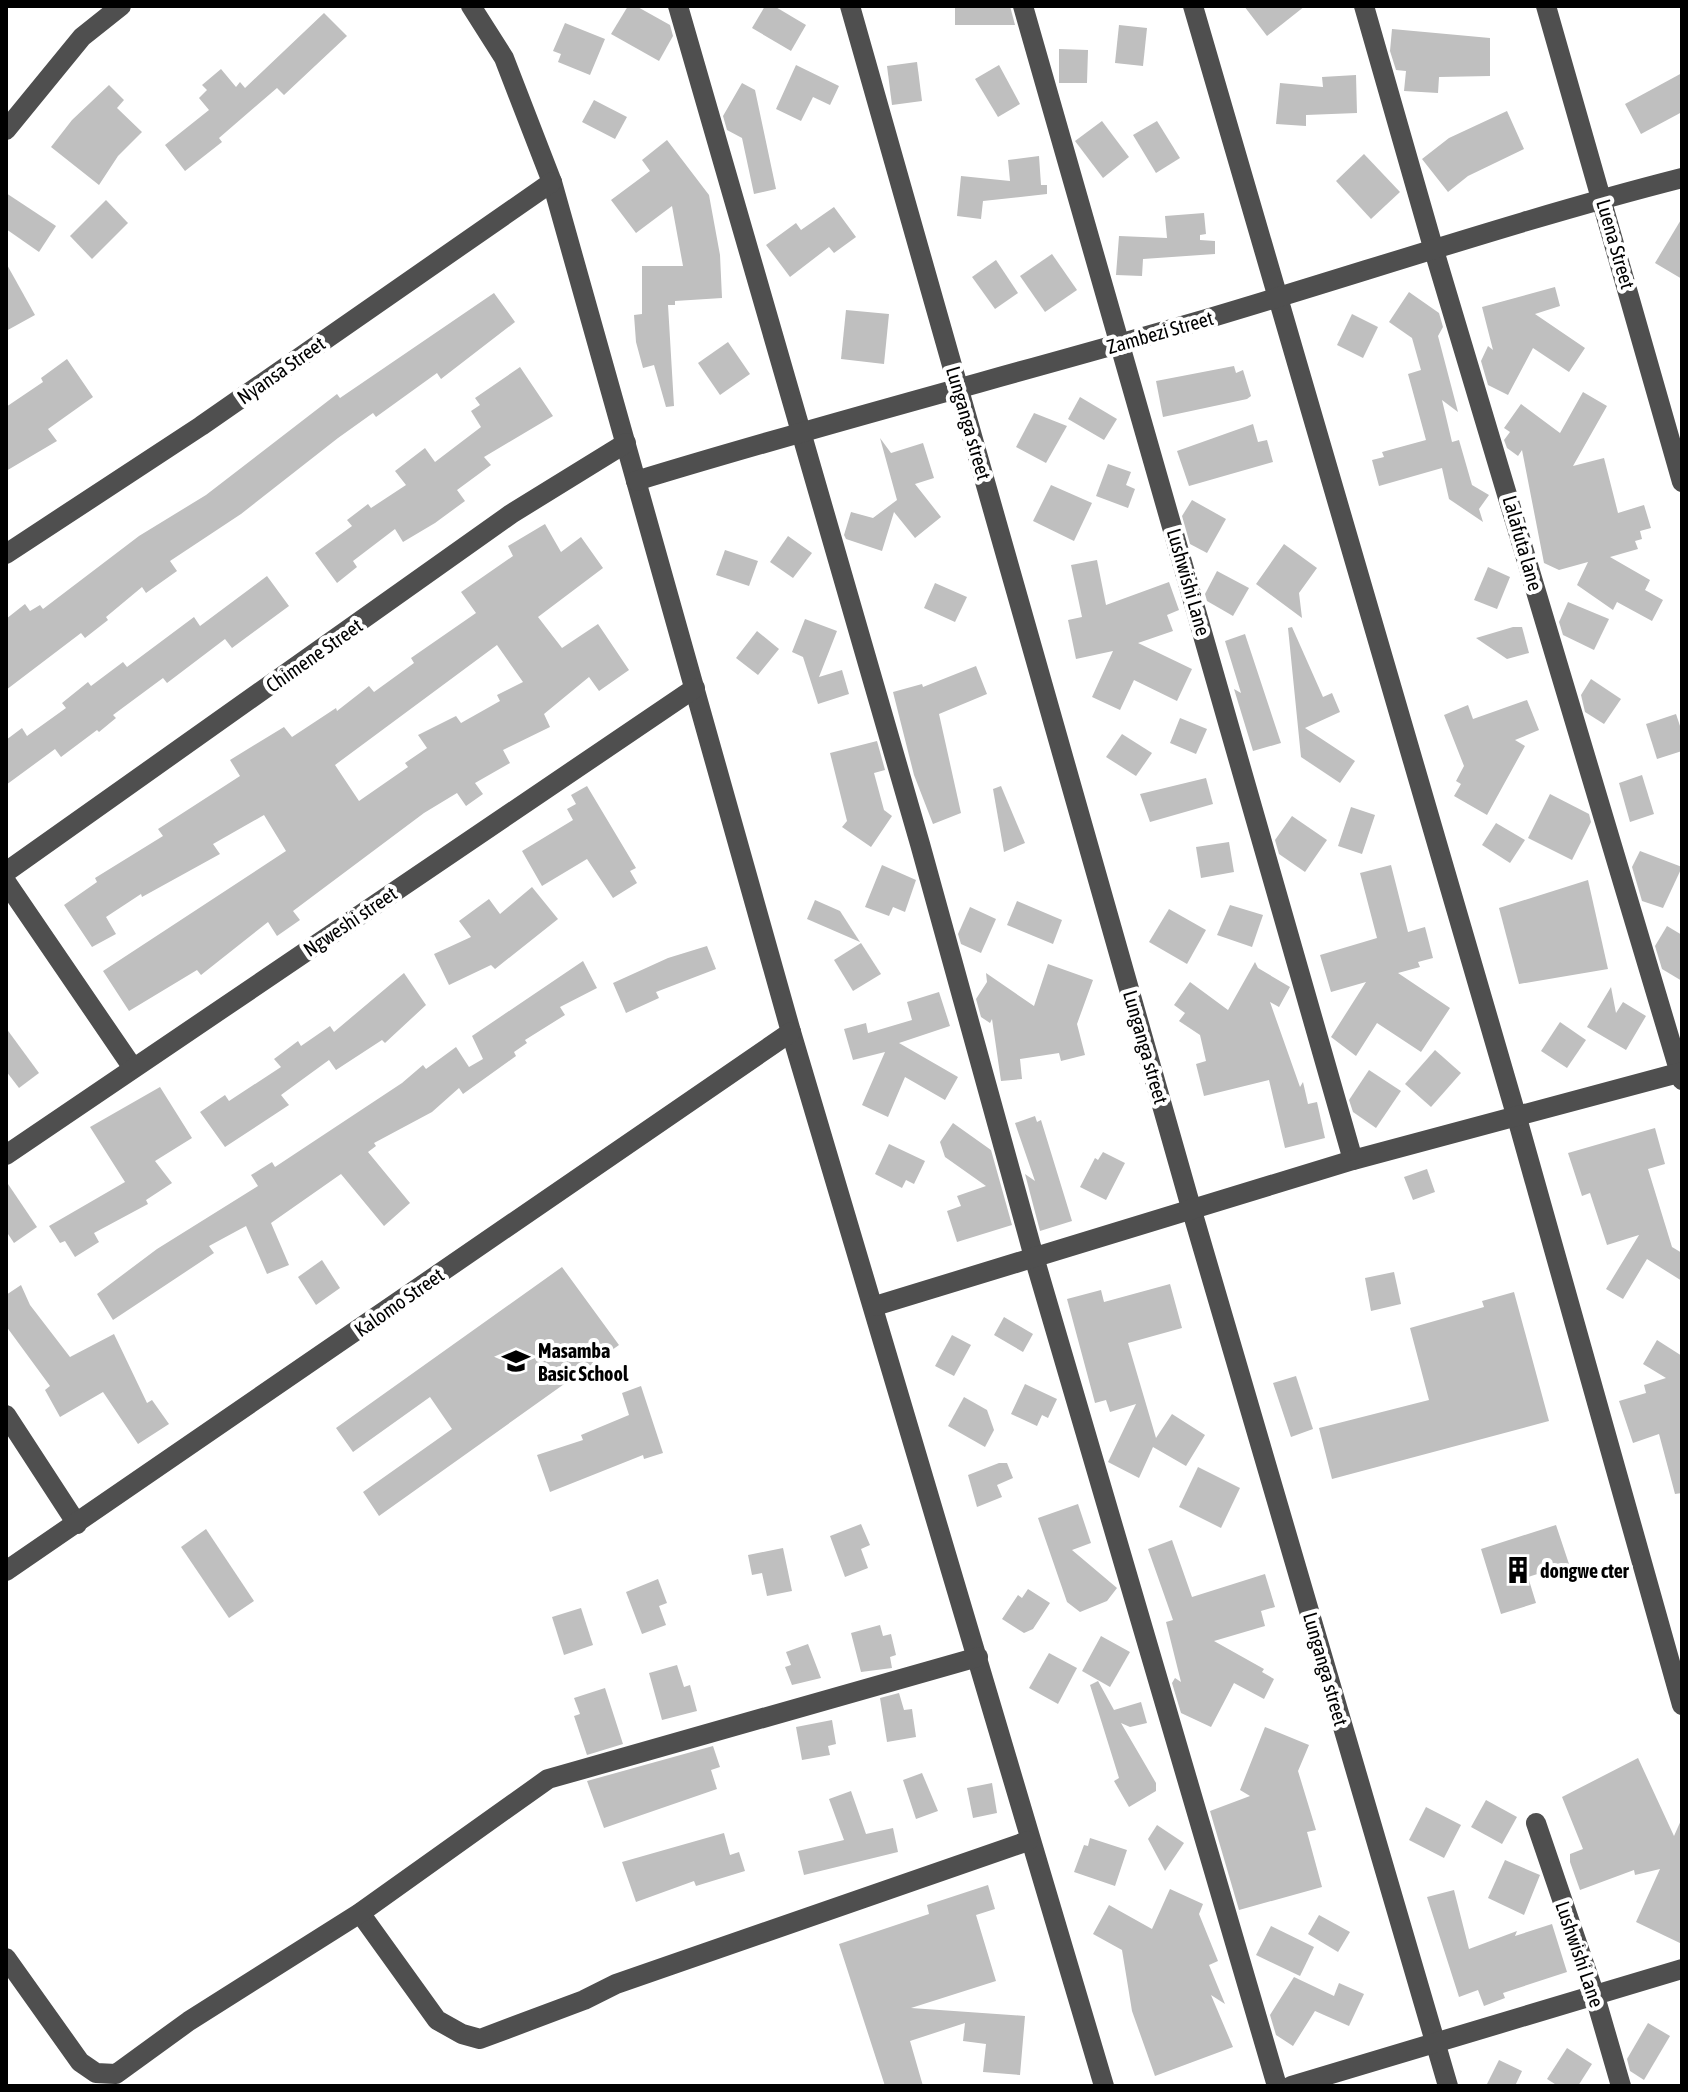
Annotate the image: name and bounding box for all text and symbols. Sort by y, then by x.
street label: Luena Street [1592,197,1640,292]
street label: Zambezi Street [1104,306,1216,358]
street label: Nyansa Street [233,331,329,409]
street label: Lunganga street [942,364,996,483]
street label: Lalafuta lane [1498,493,1548,593]
street label: Lushwishi Lane [1163,526,1215,638]
street label: Chimene Street [261,613,367,697]
street label: Ngweshi street [299,881,401,961]
street label: Lunganga street [1119,988,1173,1107]
street label: Kalomo Street [350,1263,448,1341]
place label: Masamba Basic School [538,1339,629,1385]
school or university icon: Masamba Basic School [501,1346,531,1376]
building icon: dongwe cter [1503,1555,1533,1585]
place label: dongwe cter [1540,1559,1630,1582]
street label: Lunganga street [1299,1610,1353,1729]
street label: Lushwishi Lane [1551,1898,1609,2010]

